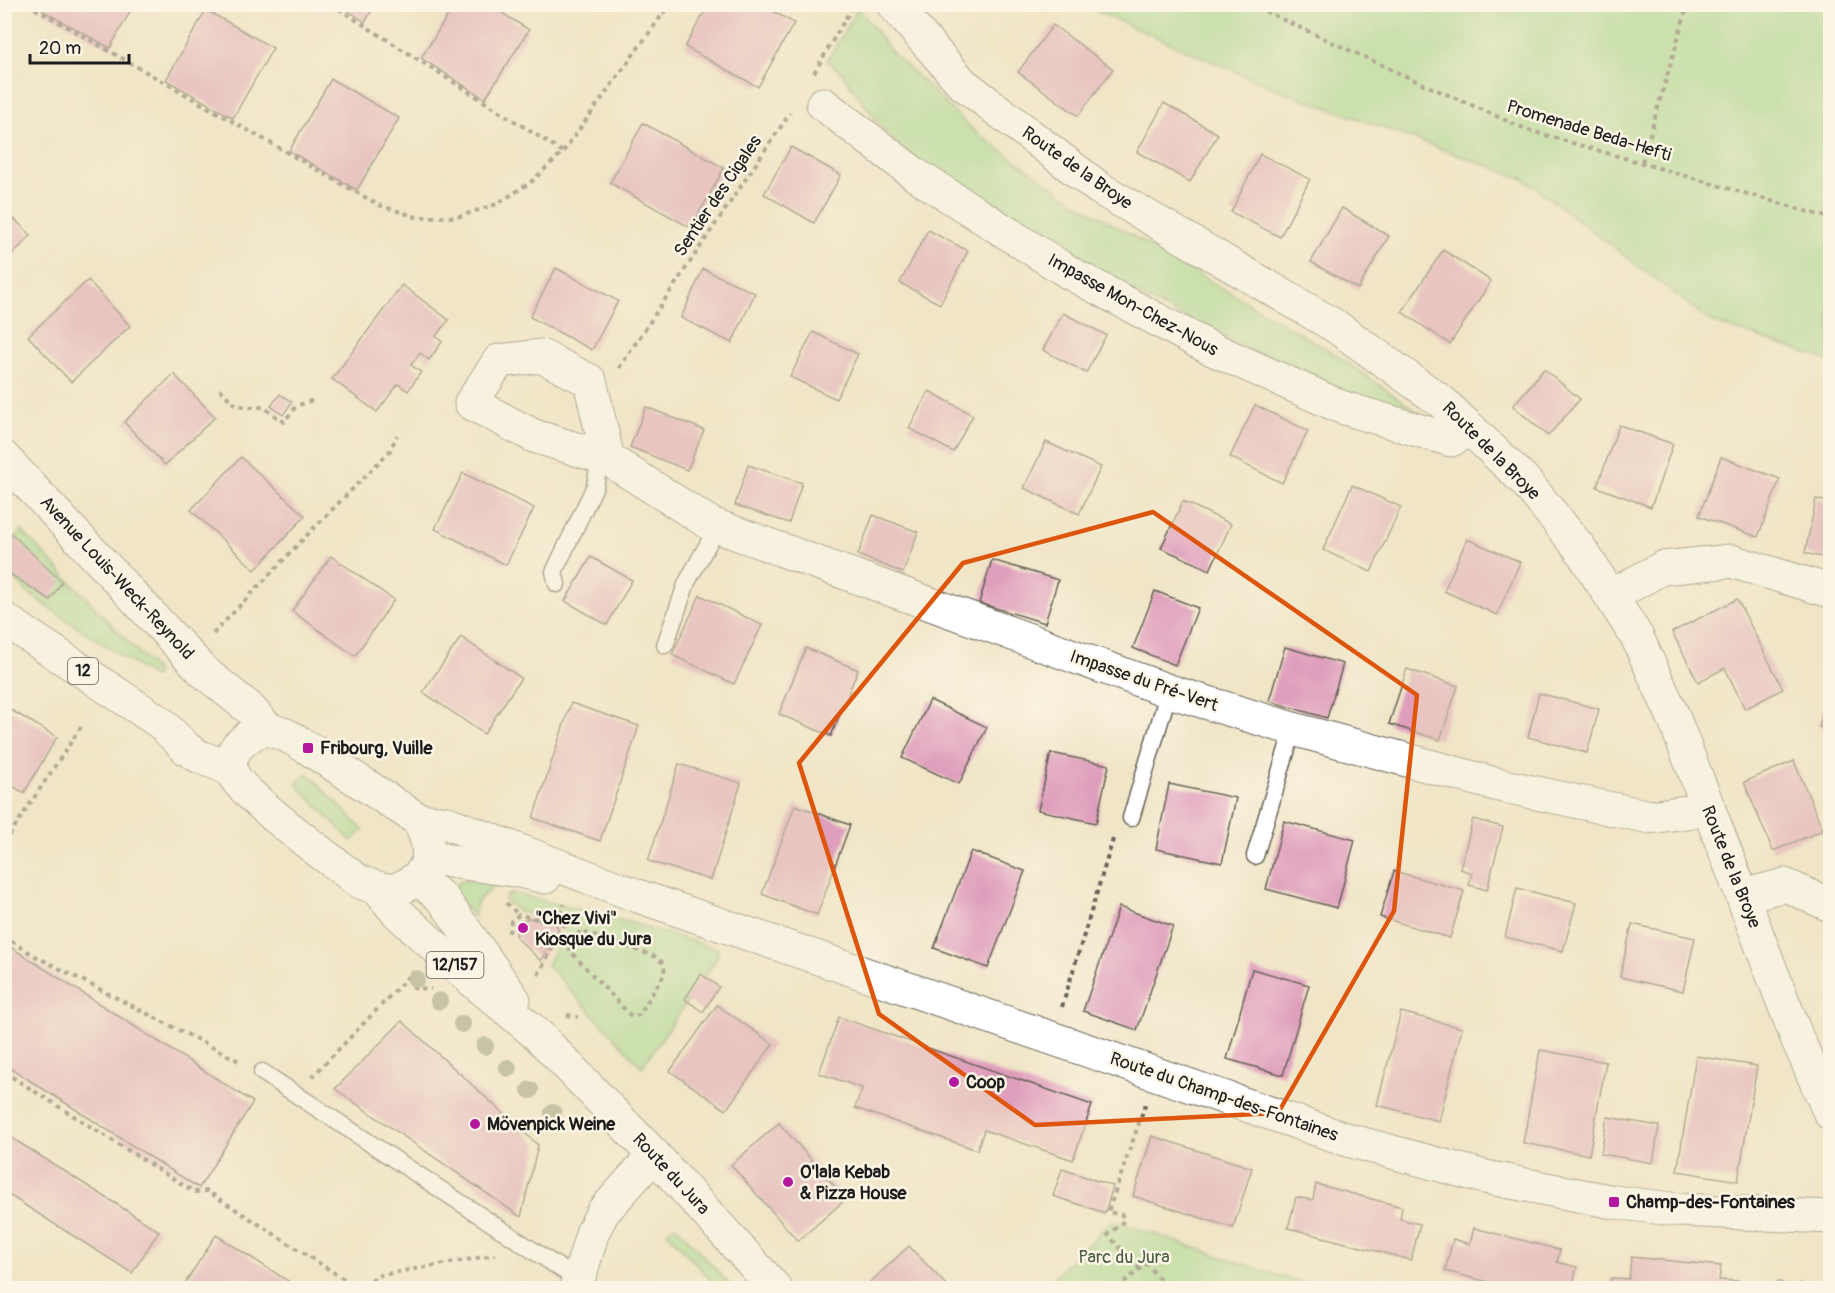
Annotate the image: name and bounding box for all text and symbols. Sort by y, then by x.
scale bar [30,27,129,65]
text: 20 m [39,37,81,60]
street label: Promenade Beda-Hefti [1504,95,1674,167]
street label: Route de la Broye [1017,121,1137,215]
street label: Sentier des Cigales [669,131,767,261]
street label: Impasse Mon-Chez-Nous [1044,249,1222,361]
street label: Route de la Broye [1437,397,1545,505]
street label: Avenue Louis-Weck-Reynold [35,491,199,665]
street label: Impasse du Pré-Vert [1067,645,1222,717]
road number: 12 [68,658,98,684]
place label: Fribourg, Vuille [320,737,434,760]
marker: Fribourg, Vuille [301,741,315,755]
street label: Route de la Broye [1696,802,1766,932]
place label: "Chez Vivi" Kiosque du Jura [535,907,652,951]
marker: "Chez Vivi" Kiosque du Jura [516,921,530,935]
road number: 12/157 [426,952,484,978]
street label: Route du Champ-des-Fontaines [1107,1047,1341,1147]
place label: Coop [966,1071,1006,1094]
marker: Coop [947,1075,961,1089]
place label: Mövenpick Weine [487,1113,616,1136]
marker: Mövenpick Weine [468,1117,482,1131]
street label: Route du Jura [627,1128,715,1220]
place label: O'lala Kebab & Pizza House [800,1161,908,1205]
marker: O'lala Kebab & Pizza House [781,1175,795,1189]
place label: Champ-des-Fontaines [1626,1191,1796,1214]
marker: Champ-des-Fontaines [1607,1195,1621,1209]
park label: Parc du Jura [1078,1246,1170,1269]

